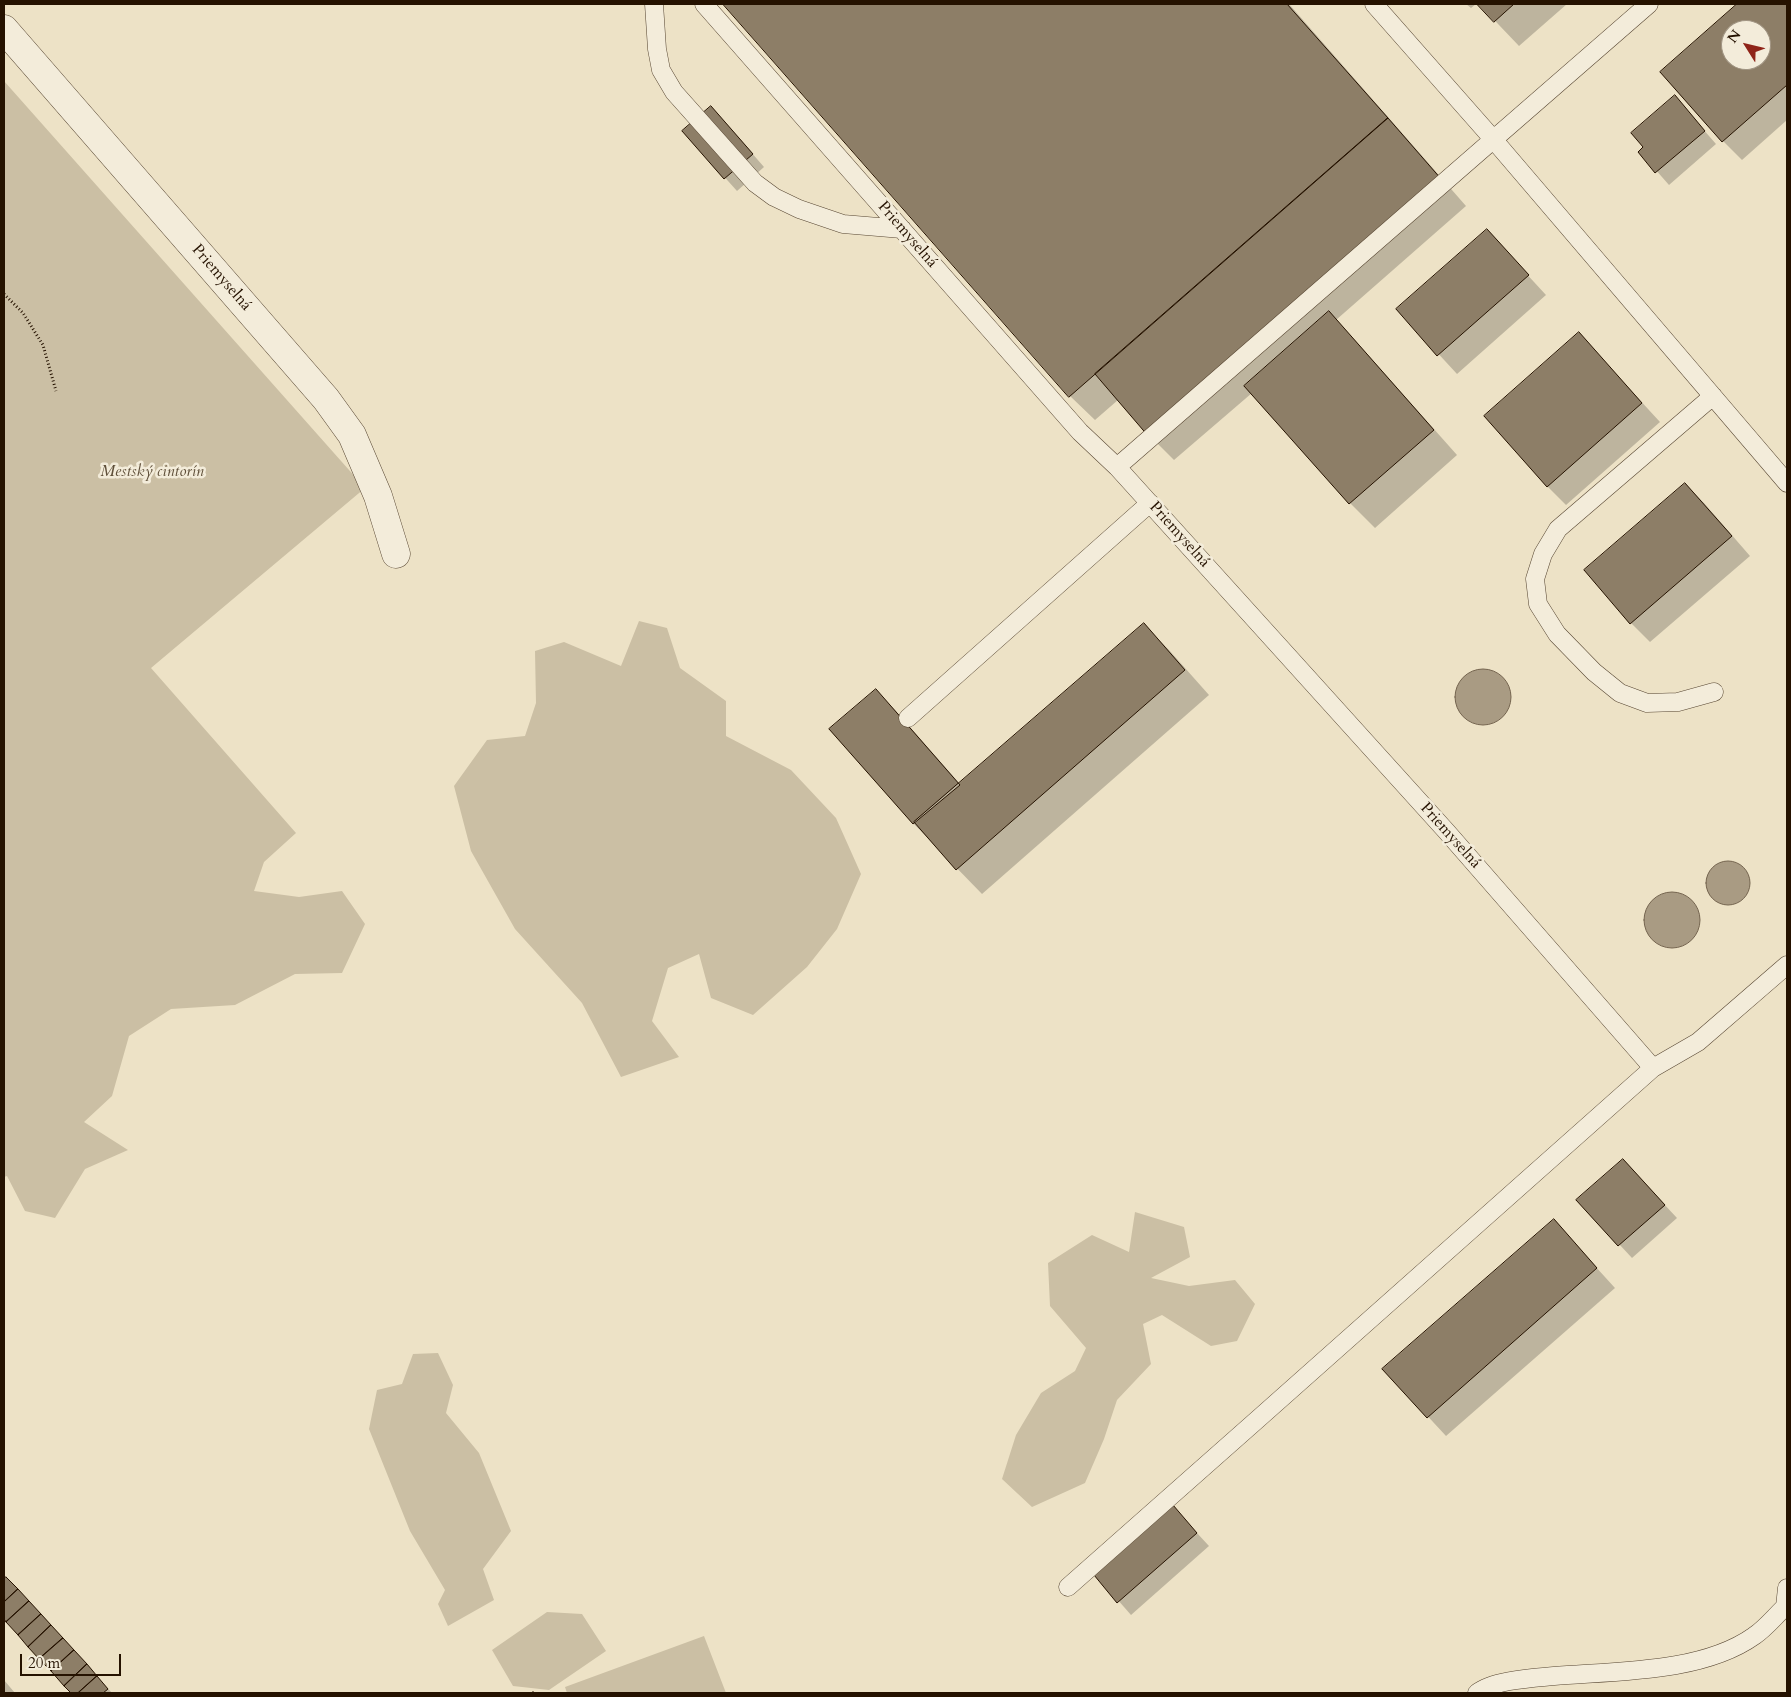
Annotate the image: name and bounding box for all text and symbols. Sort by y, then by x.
north arrow [1721,20,1771,70]
text: N [1723,26,1746,47]
street label: Priemyselná [873,198,941,272]
street label: Priemyselná [187,241,255,315]
park label: Mestský cintorín [100,462,204,482]
street label: Priemyselná [1145,498,1213,572]
street label: Priemyselná [1416,799,1484,873]
scale bar [22,1644,124,1676]
text: 20 m [28,1653,60,1673]

